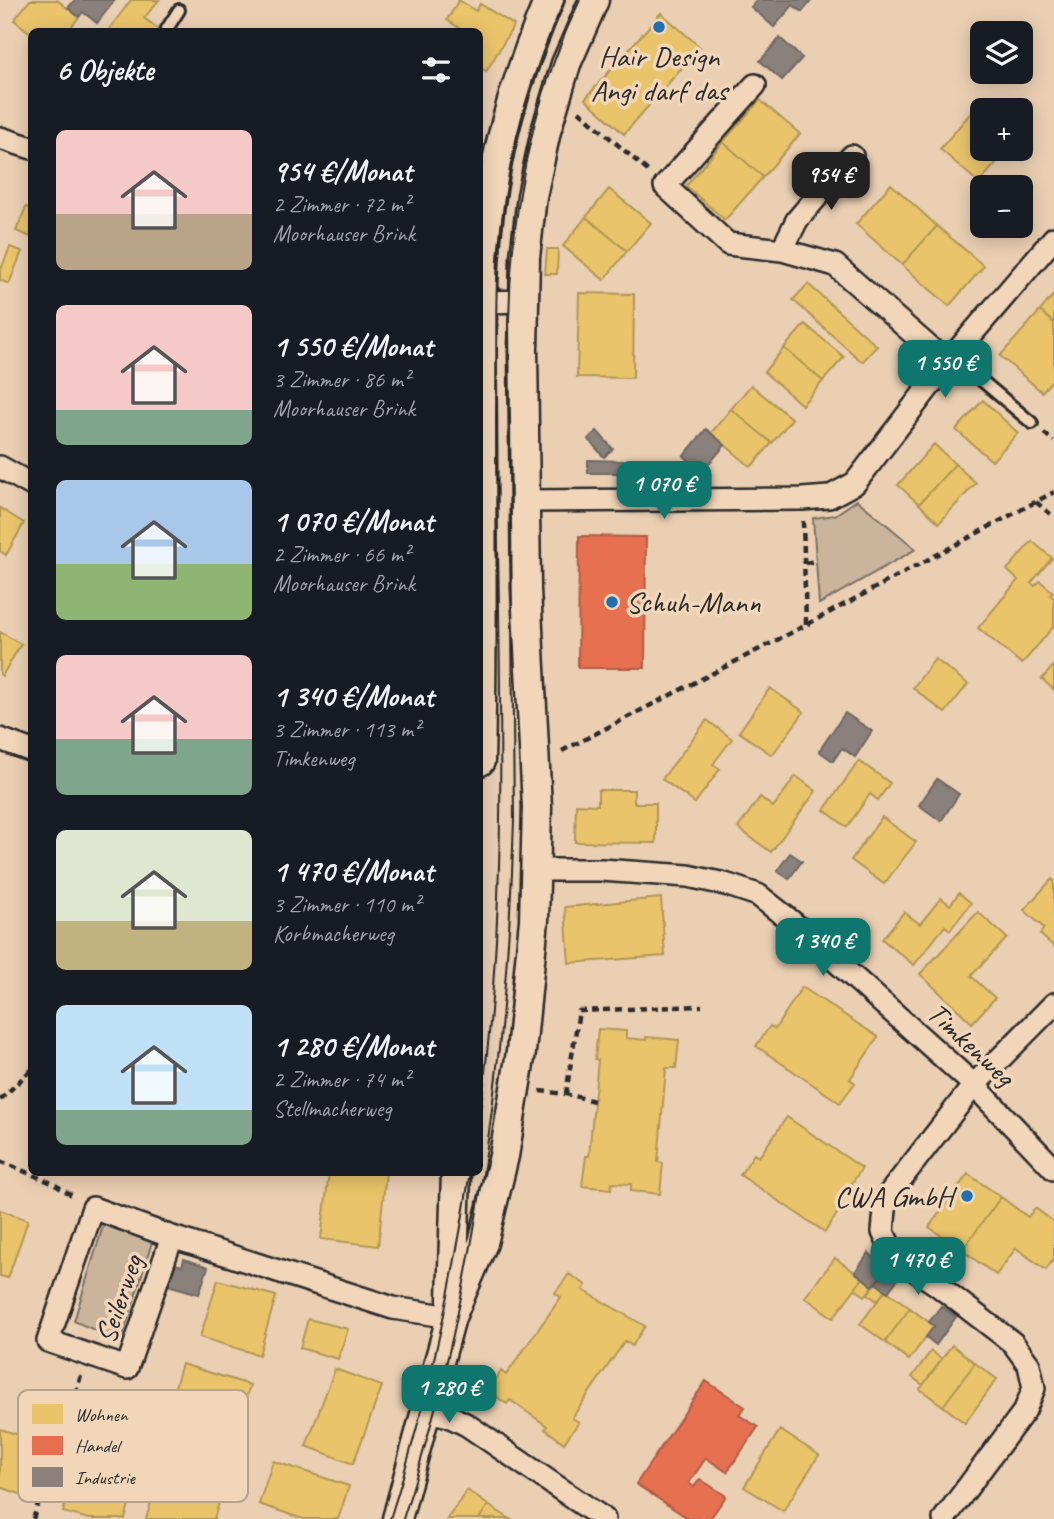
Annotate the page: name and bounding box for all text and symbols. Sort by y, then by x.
marker: Hair Design Angi darf das [651,19,667,35]
map controls [970,21,1033,238]
button: layers [970,21,1033,84]
place label: Hair Design Angi darf das [591,37,730,109]
text: 6 Objekte [56,51,153,89]
icon: filters [417,51,455,89]
button: + [970,98,1033,161]
text: 954 €/Monat [273,152,412,190]
pin: 954 € [782,152,880,212]
icon: home [112,158,196,242]
text: 954 € [808,160,854,189]
button: − [970,175,1033,238]
text: 2 Zimmer · 72 m² [273,190,410,219]
text: Moorhauser Brink [273,219,415,248]
text: 1 550 €/Monat [273,327,433,365]
icon: home [112,333,196,417]
pin: 1 550 € [880,340,1010,400]
text: 1 550 € [914,348,976,377]
text: 3 Zimmer · 86 m² [273,365,410,394]
text: Moorhauser Brink [273,394,415,423]
pin: 1 070 € [599,462,729,521]
text: 1 070 € [633,469,695,498]
text: 1 070 €/Monat [273,502,434,540]
icon: home [112,508,196,592]
text: 2 Zimmer · 66 m² [273,540,410,569]
text: Moorhauser Brink [273,569,415,598]
place label: Schuh-Mann [626,583,761,621]
marker: Schuh-Mann [604,594,620,610]
text: 1 340 €/Monat [273,677,434,715]
icon: home [112,683,196,767]
text: 3 Zimmer · 113 m² [273,715,420,744]
text: Timkenweg [273,744,354,773]
text: 1 470 €/Monat [273,852,434,890]
icon: home [112,858,196,942]
text: 3 Zimmer · 110 m² [273,890,420,919]
pin: 1 340 € [758,918,888,978]
text: Korbmacherweg [273,919,394,948]
text: 1 340 € [792,926,854,955]
street label: Timkenweg [919,994,1025,1096]
text: 1 280 €/Monat [273,1027,434,1065]
icon: home [112,1033,196,1117]
text: 2 Zimmer · 74 m² [273,1065,410,1094]
text: Stellmacherweg [273,1094,391,1123]
place label: CWA GmbH [834,1177,958,1215]
marker: CWA GmbH [959,1188,975,1204]
pin: 1 470 € [853,1238,983,1297]
text: 1 470 € [887,1245,949,1274]
street label: Seilerweg [86,1249,152,1348]
pin: 1 280 € [384,1366,514,1425]
text: 1 280 € [418,1373,480,1402]
legend [18,1390,248,1502]
text: Wohnen [75,1403,129,1427]
text: Handel [75,1434,123,1458]
text: Industrie [75,1466,137,1490]

